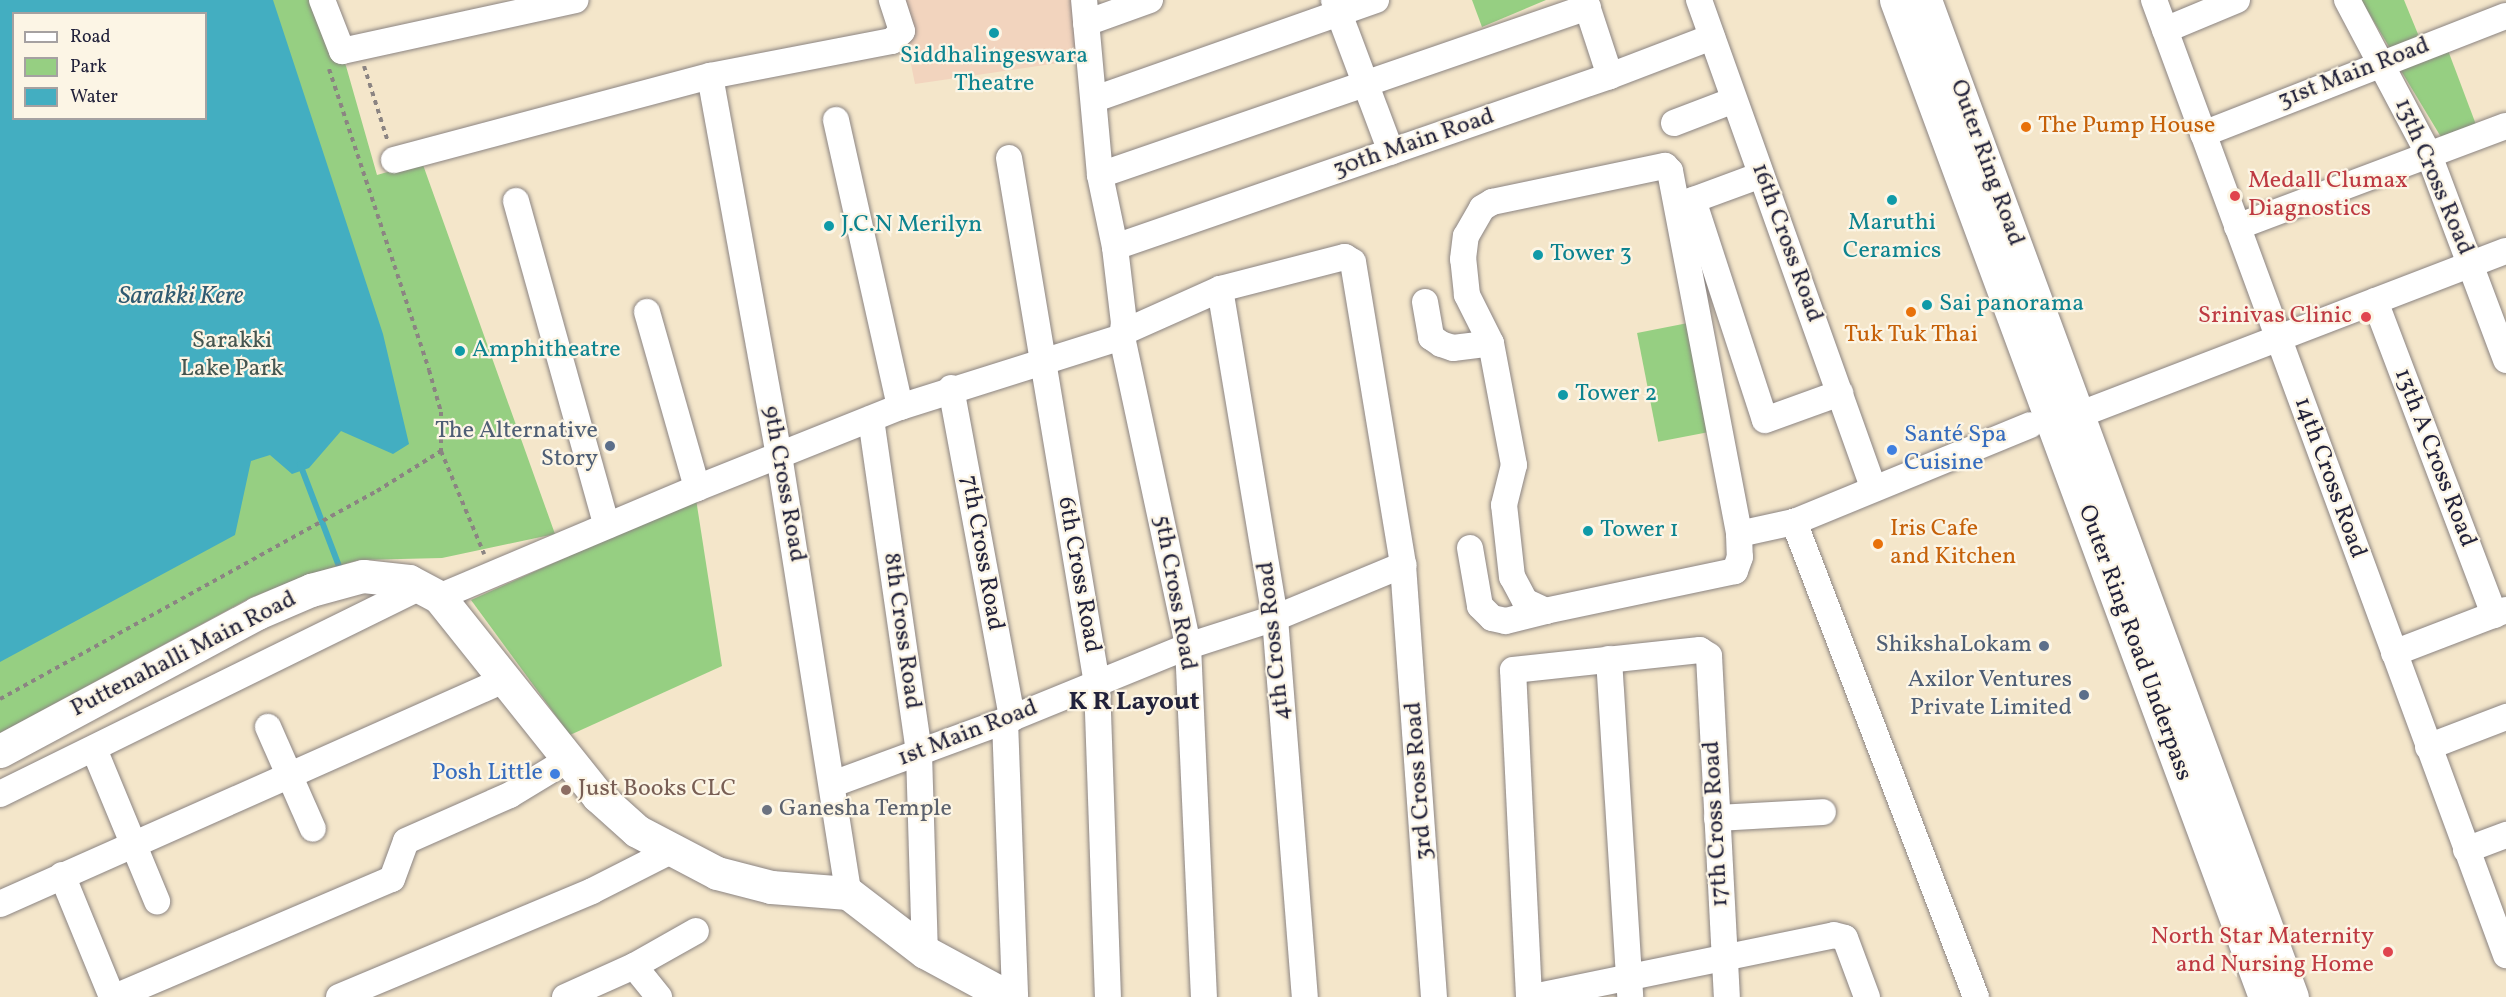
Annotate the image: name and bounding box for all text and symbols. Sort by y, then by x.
legend [12,12,207,120]
text: Road [70,25,111,50]
marker: Siddhalingeswara Theatre [987,26,1001,40]
street label: 31st Main Road [2274,32,2434,116]
place label: Siddhalingeswara Theatre [900,43,1088,99]
text: Park [70,55,107,80]
street label: Outer Ring Road [1943,76,2029,250]
text: Water [70,85,118,110]
street label: 13th Cross Road [2387,94,2479,260]
street label: 30th Main Road [1330,103,1498,185]
place label: The Pump House [2038,113,2215,141]
marker: The Pump House [2019,120,2033,134]
street label: 16th Cross Road [1744,160,1828,326]
place label: Medall Clumax Diagnostics [2248,168,2408,224]
marker: Medall Clumax Diagnostics [2226,187,2244,205]
marker: Maruthi Ceramics [1885,193,1899,207]
place label: Maruthi Ceramics [1843,210,1941,266]
place label: J.C.N Merilyn [841,212,982,240]
marker: J.C.N Merilyn [822,219,836,233]
place label: Tower 3 [1550,241,1632,269]
marker: Tower 3 [1531,248,1545,262]
water label: Sarakki Kere [119,281,243,313]
place label: Sai panorama [1939,291,2084,319]
marker: Sai panorama [1920,298,1934,312]
place label: Srinivas Clinic [2198,303,2352,331]
marker: Tuk Tuk Thai [1904,305,1918,319]
marker: Srinivas Clinic [2357,308,2375,326]
place label: Tuk Tuk Thai [1843,322,1979,350]
park label: Sarakki Lake Park [180,328,284,384]
place label: Amphitheatre [472,337,621,365]
marker: Amphitheatre [453,344,467,358]
street label: 13th A Cross Road [2387,365,2481,551]
place label: Tower 2 [1575,381,1657,409]
marker: Tower 2 [1556,388,1570,402]
street label: 14th Cross Road [2287,394,2371,562]
street label: 9th Cross Road [755,404,811,564]
place label: The Alternative Story [435,418,598,474]
place label: Santé Spa Cuisine [1904,422,2007,478]
marker: The Alternative Story [603,439,617,453]
marker: Santé Spa Cuisine [1885,443,1899,457]
street label: 7th Cross Road [953,473,1009,633]
street label: 6th Cross Road [1050,495,1106,655]
street label: Outer Ring Road Underpass [2071,501,2197,785]
street label: 5th Cross Road [1146,513,1202,673]
place label: Iris Cafe and Kitchen [1890,516,2016,572]
place label: Tower 1 [1600,517,1679,545]
marker: Tower 1 [1581,524,1595,538]
marker: Iris Cafe and Kitchen [1871,537,1885,551]
street label: 8th Cross Road [876,551,926,711]
street label: 4th Cross Road [1252,560,1298,722]
street label: Puttenahalli Main Road [67,586,301,724]
place label: ShikshaLokam [1875,632,2032,660]
marker: ShikshaLokam [2037,639,2051,653]
place label: Axilor Ventures Private Limited [1907,667,2072,723]
district label: K R Layout [1068,687,1200,719]
marker: Axilor Ventures Private Limited [2077,688,2091,702]
street label: 1st Main Road [894,694,1042,774]
street label: 3rd Cross Road [1400,701,1440,861]
street label: 17th Cross Road [1698,740,1736,908]
place label: Posh Little [432,760,543,788]
marker: Posh Little [548,767,562,781]
place label: Just Books CLC [578,776,736,804]
marker: Just Books CLC [559,783,573,797]
place label: Ganesha Temple [779,796,953,824]
marker: Ganesha Temple [760,803,774,817]
place label: North Star Maternity and Nursing Home [2151,924,2374,980]
marker: North Star Maternity and Nursing Home [2379,943,2397,961]

